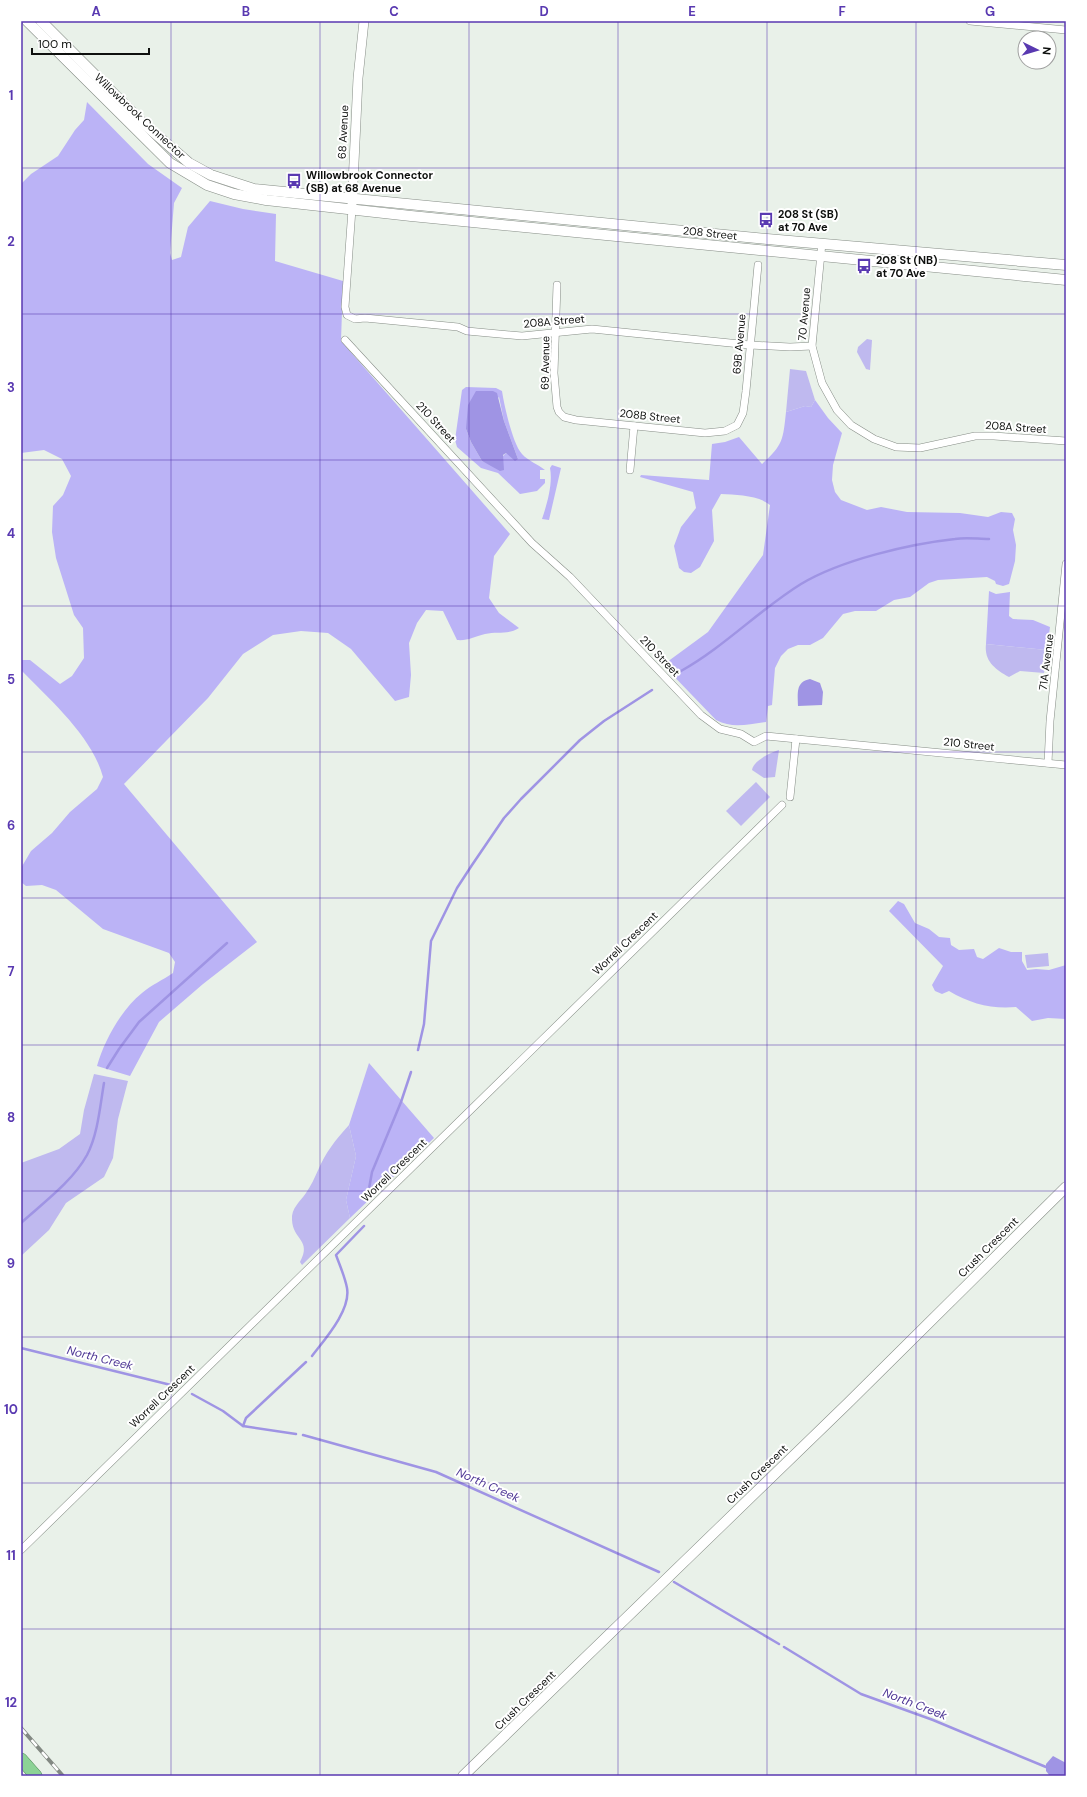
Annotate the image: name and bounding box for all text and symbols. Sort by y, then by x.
text: A [91,3,101,20]
text: B [242,3,250,20]
text: C [389,3,399,20]
text: D [539,3,549,20]
text: E [688,3,696,20]
text: F [838,3,846,20]
text: G [985,3,995,20]
scale bar [32,30,149,56]
north arrow [1017,30,1057,70]
text: 100 m [38,36,72,52]
text: N [1040,46,1054,55]
street label: Willowbrook Connector [92,70,188,162]
text: 1 [9,87,13,104]
street label: 68 Avenue [335,105,351,159]
place label: Willowbrook Connector (SB) at 68 Avenue [306,168,434,195]
bus stop icon: Willowbrook Connector (SB) at 68 Avenue [285,172,303,190]
place label: 208 St (SB) at 70 Ave [778,207,838,234]
bus stop icon: 208 St (SB) at 70 Ave [757,211,775,229]
street label: 208 Street [682,223,738,243]
text: 2 [7,233,15,250]
place label: 208 St (NB) at 70 Ave [876,253,938,280]
bus stop icon: 208 St (NB) at 70 Ave [855,257,873,275]
street label: 70 Avenue [795,287,813,341]
street label: 208A Street [523,311,585,331]
street label: 69B Avenue [729,313,749,375]
street label: 69 Avenue [538,336,552,390]
text: 3 [7,379,15,396]
street label: 210 Street [413,398,459,446]
street label: 208B Street [619,406,681,426]
street label: 208A Street [985,418,1047,436]
text: 4 [7,525,15,542]
street label: 210 Street [637,633,683,679]
street label: 71A Avenue [1036,633,1056,691]
text: 5 [7,671,15,688]
street label: 210 Street [943,734,995,754]
text: 6 [7,817,15,834]
street label: Worrell Crescent [589,908,661,978]
text: 7 [8,963,15,980]
text: 8 [7,1109,15,1126]
street label: Worrell Crescent [358,1135,430,1205]
street label: Crush Crescent [955,1214,1021,1280]
text: 9 [7,1255,15,1272]
water label: North Creek [65,1342,136,1374]
street label: Worrell Crescent [126,1361,198,1431]
text: 10 [4,1401,18,1418]
street label: Crush Crescent [723,1441,791,1507]
water label: North Creek [454,1464,523,1506]
text: 11 [6,1547,16,1564]
street label: Crush Crescent [491,1667,559,1733]
water label: North Creek [881,1684,950,1724]
text: 12 [5,1694,17,1711]

